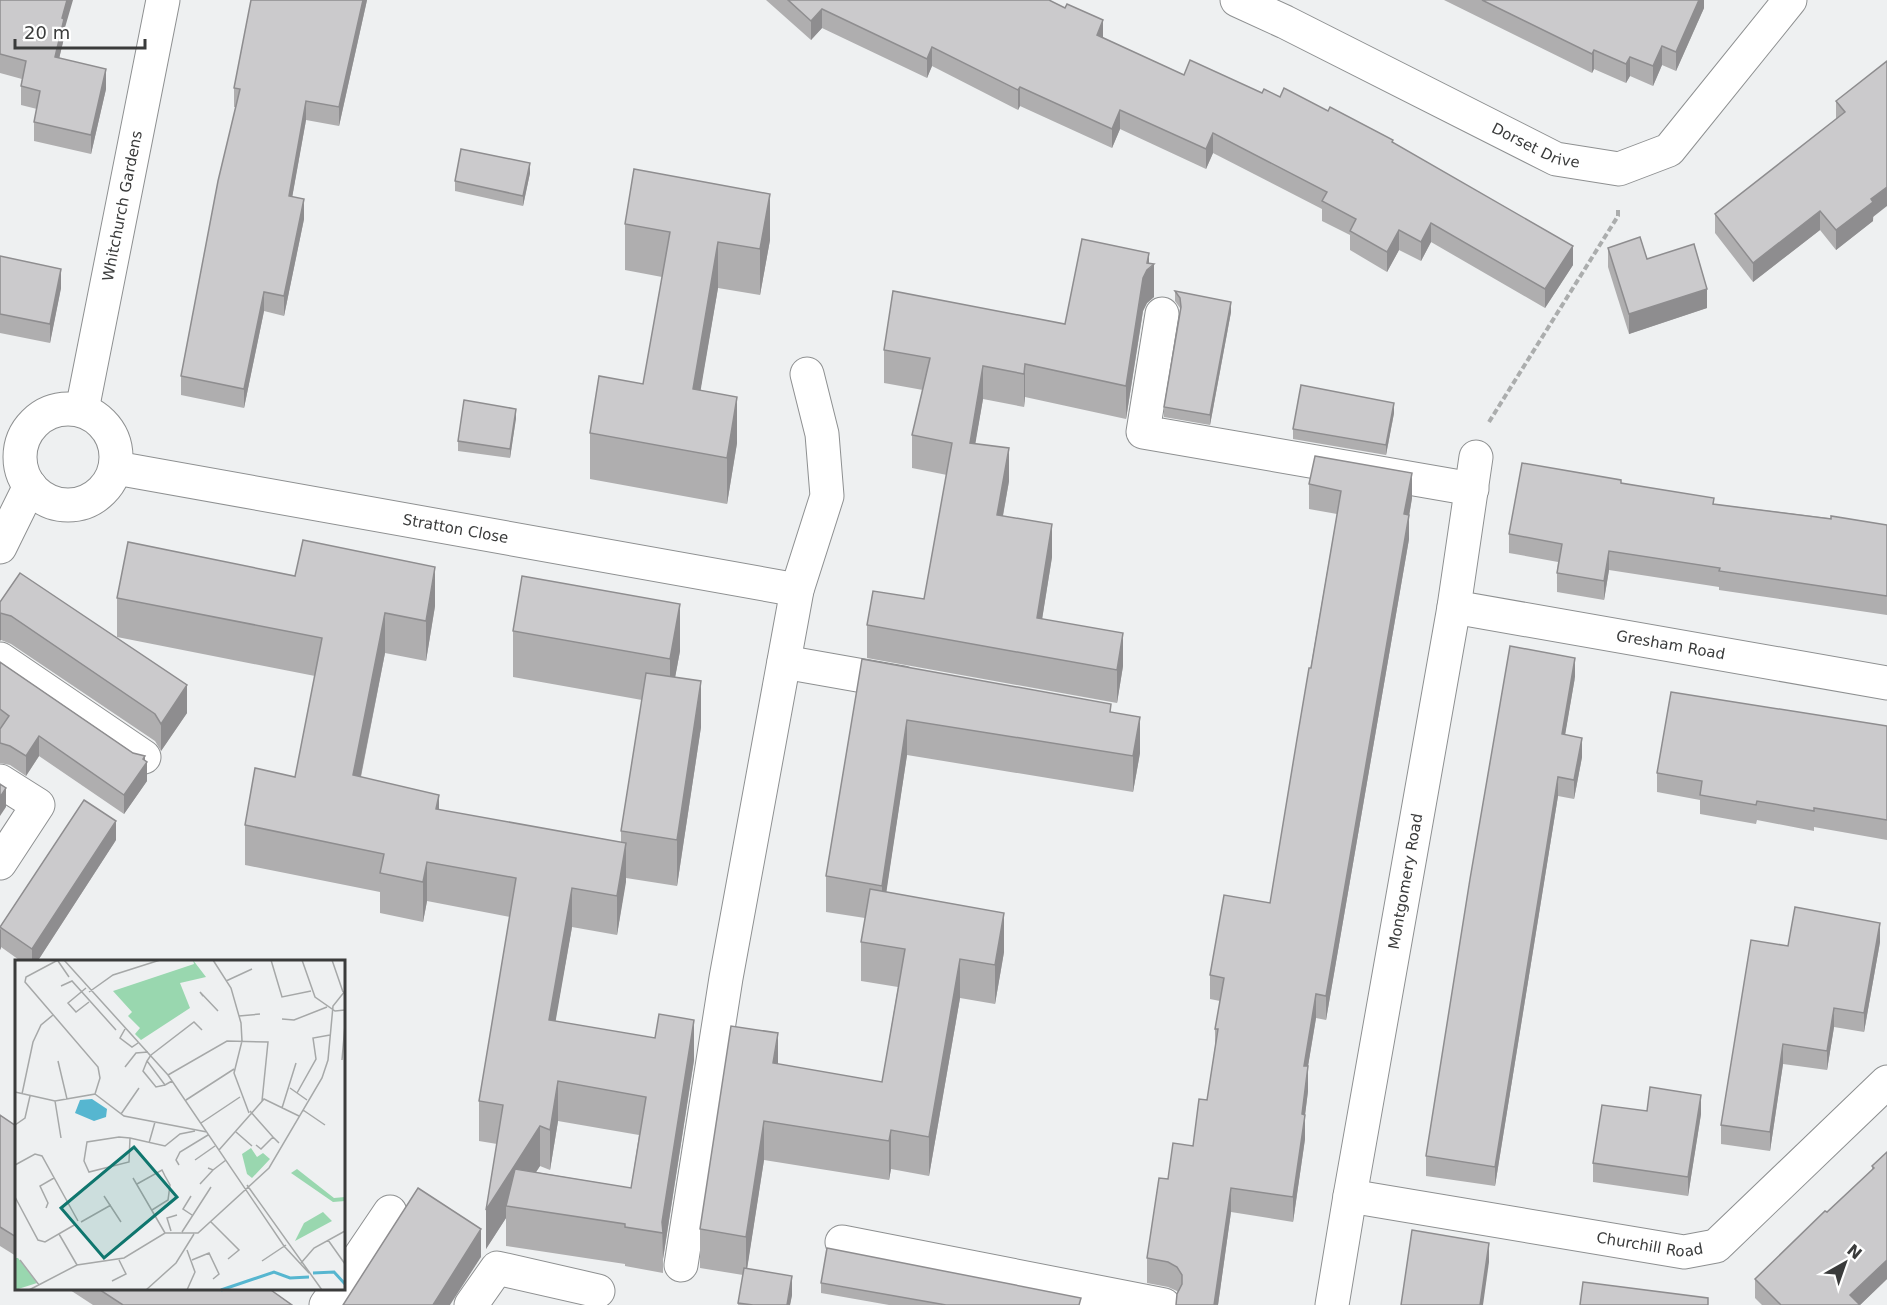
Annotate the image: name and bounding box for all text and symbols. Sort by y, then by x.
scale bar [15,12,146,50]
text: 20 m [24,22,70,43]
street label: Dorset Drive [1489,119,1581,172]
street label: Whitchurch Gardens [99,129,146,283]
street label: Stratton Close [401,511,510,547]
street label: Gresham Road [1615,627,1727,663]
street label: Montgomery Road [1385,812,1426,951]
inset map [15,960,345,1290]
street label: Churchill Road [1595,1228,1705,1261]
north arrow [1815,1233,1875,1293]
text: N [1843,1240,1866,1263]

